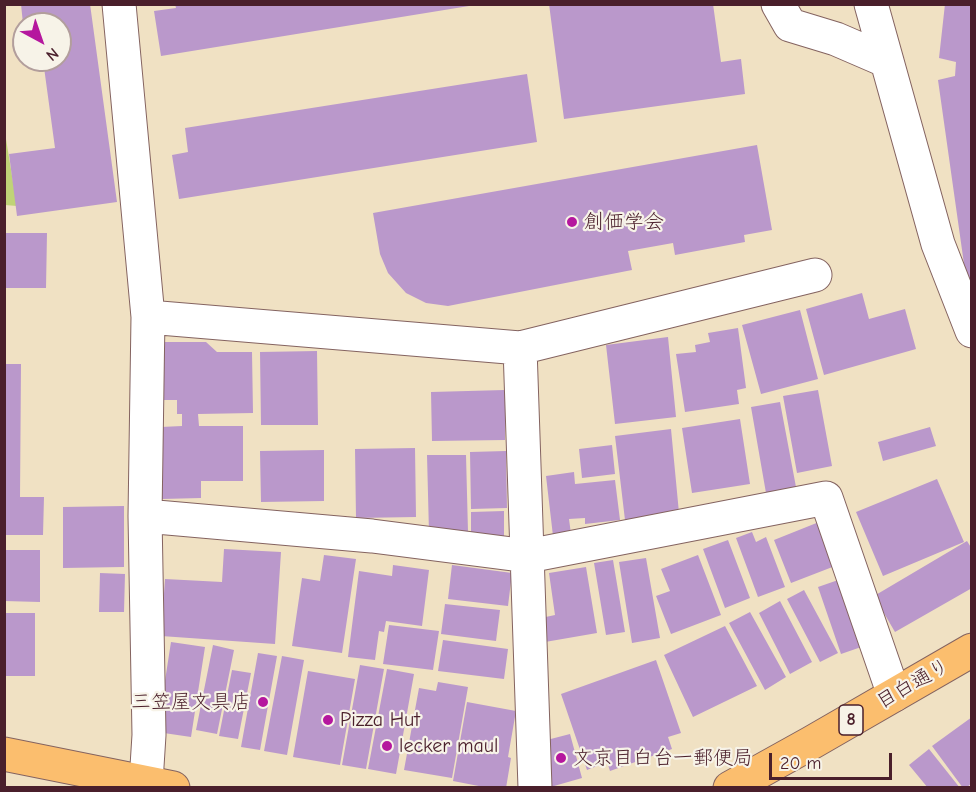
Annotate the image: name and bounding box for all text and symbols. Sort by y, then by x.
north arrow [12,12,72,72]
text: N [43,44,62,65]
place label: 創価学会 [584,210,664,234]
marker: 創価学会 [565,215,579,229]
street label: 目白通り [872,654,954,714]
place label: 三笠屋文具店 [131,690,251,714]
marker: 三笠屋文具店 [256,695,270,709]
road number: 8 [839,705,863,735]
place label: Pizza Hut [340,708,420,732]
marker: Pizza Hut [321,713,335,727]
place label: lecker maul [399,734,498,758]
marker: lecker maul [380,739,394,753]
scale bar [772,741,895,779]
place label: 文京目白台一郵便局 [573,746,753,770]
marker: 文京目白台一郵便局 [554,751,568,765]
text: 20 m [780,753,821,774]

